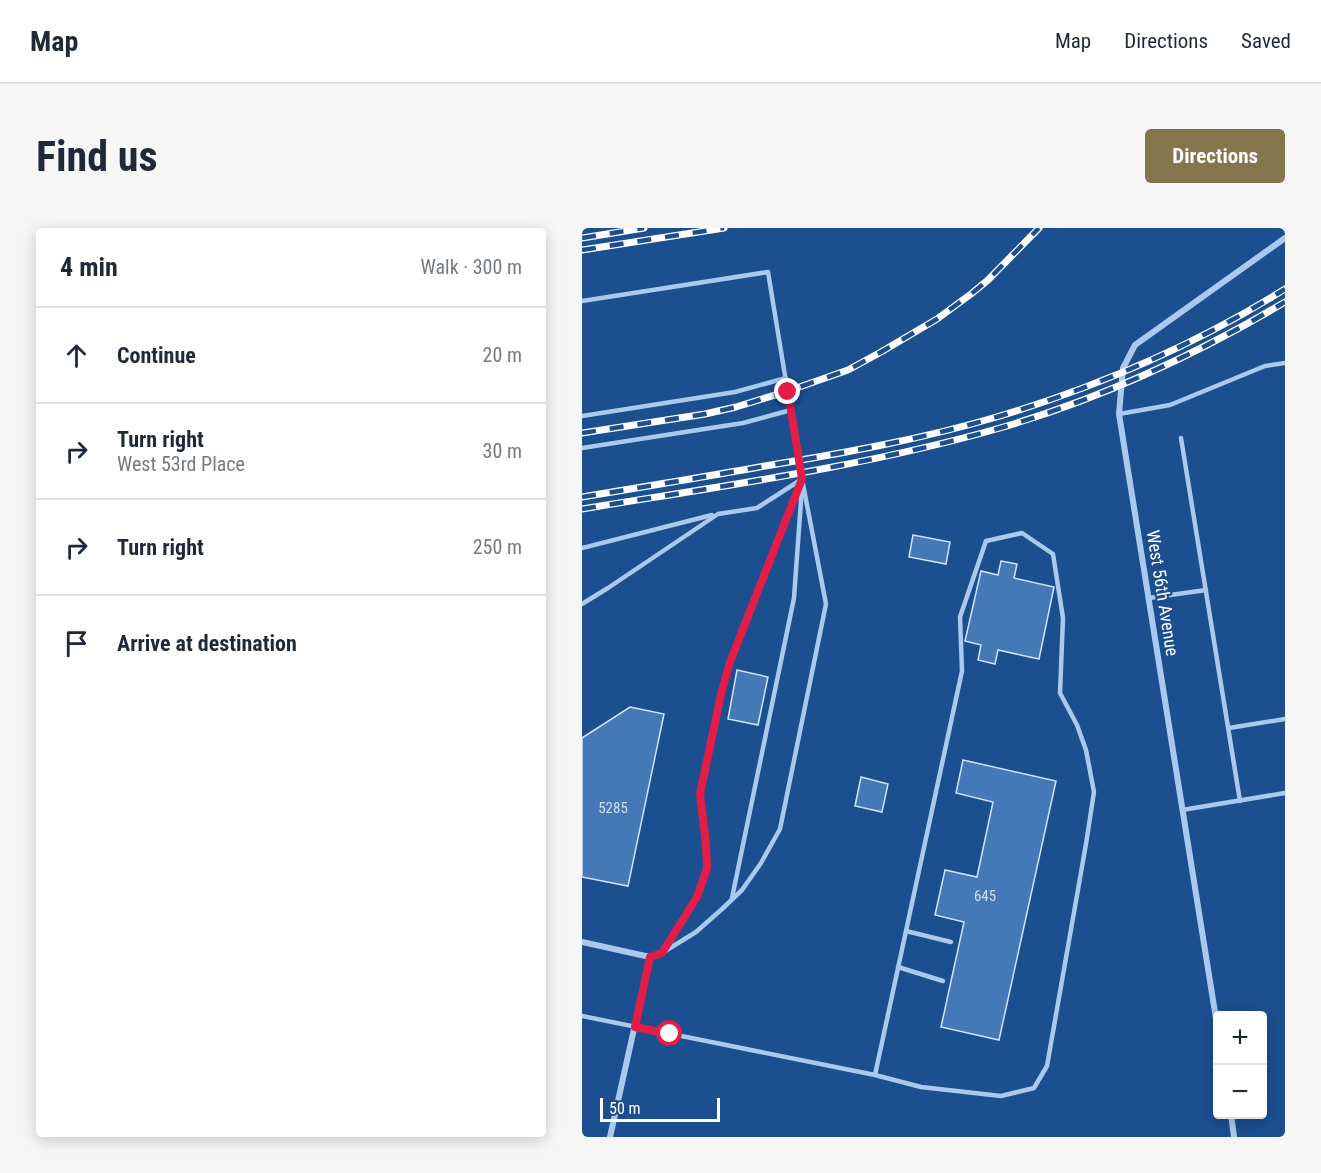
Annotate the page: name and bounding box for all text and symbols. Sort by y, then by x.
text: Map [30,25,78,58]
text: Map [1055,29,1091,53]
text: Directions [1124,29,1208,53]
text: Saved [1241,29,1291,53]
button: Directions [1145,129,1285,183]
text: Find us [36,132,157,181]
text: 4 min [60,252,118,282]
text: Walk · 300 m [421,255,522,279]
icon: ahead [60,339,93,372]
text: Continue [117,343,196,368]
text: 20 m [483,343,522,367]
route end [774,378,800,404]
text: Turn right [117,427,204,452]
icon: right [60,435,93,468]
text: 30 m [483,439,522,463]
text: West 53rd Place [117,452,245,476]
street label: West 56th Avenue [1143,528,1183,658]
icon: right [60,531,93,564]
text: Turn right [117,535,204,560]
text: 250 m [473,535,522,559]
icon: arrive [60,627,93,660]
text: Arrive at destination [117,631,297,656]
house number: 5285 [598,799,628,817]
house number: 645 [974,887,996,905]
map controls [1213,1011,1267,1119]
button: + [1213,1011,1267,1065]
route start [656,1020,682,1046]
button: − [1213,1065,1267,1119]
scale bar [600,1095,720,1122]
text: 50 m [609,1099,641,1118]

